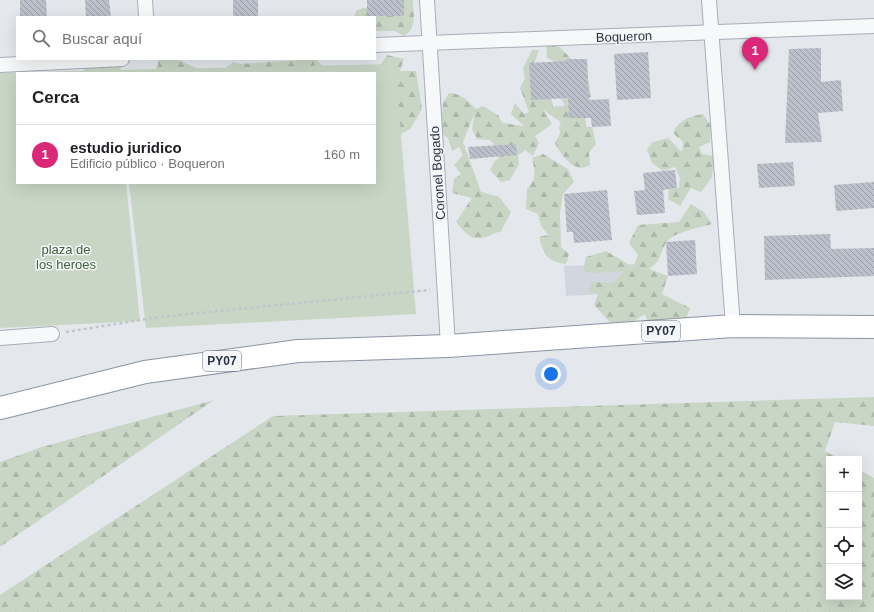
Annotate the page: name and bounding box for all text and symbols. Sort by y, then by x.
search box [16,16,376,60]
icon: search [30,27,52,49]
street label: Boqueron [596,28,652,45]
text: Buscar aquí [62,30,142,47]
pin: 1 [742,37,768,70]
text: Cerca [32,88,79,107]
street label: Coronel Bogado [427,126,448,220]
text: estudio juridico [70,139,182,156]
text: 1 [41,147,49,162]
text: 160 m [324,147,360,162]
text: Edificio público · Boqueron [70,156,225,171]
park label: plaza de los heroes [36,242,96,272]
road number: PY07 [642,321,680,341]
road number: PY07 [203,351,241,371]
your location [541,364,561,384]
map controls [826,456,862,600]
button: + [826,456,862,492]
button: − [826,492,862,528]
button: locate [826,528,862,564]
button: layers [826,564,862,600]

